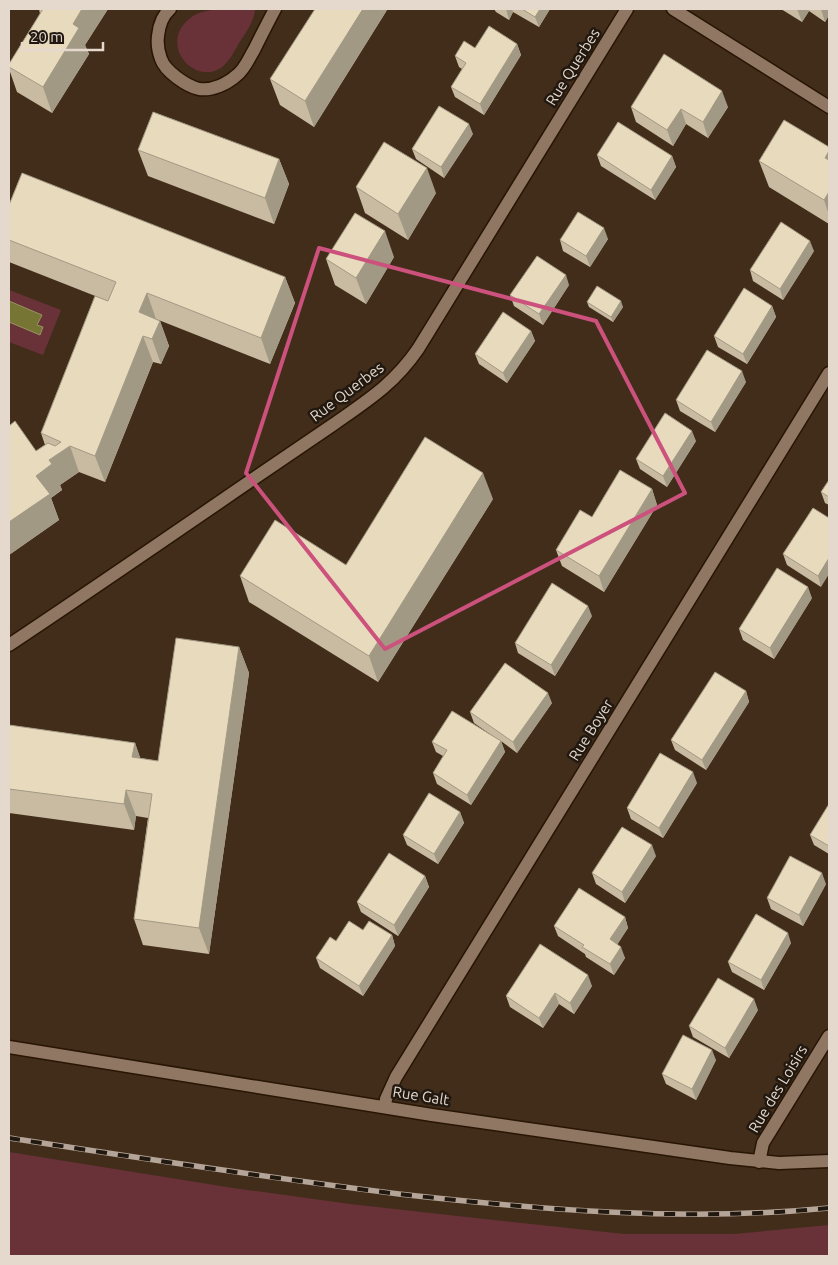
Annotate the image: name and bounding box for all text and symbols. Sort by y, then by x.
scale bar [22,20,104,52]
street label: Rue Querbes [542,25,603,108]
text: 20 m [30,28,63,45]
street label: Rue Querbes [307,359,387,425]
street label: Rue Boyer [565,696,616,764]
street label: Rue des Loisirs [745,1042,810,1136]
street label: Rue Galt [392,1083,451,1108]

